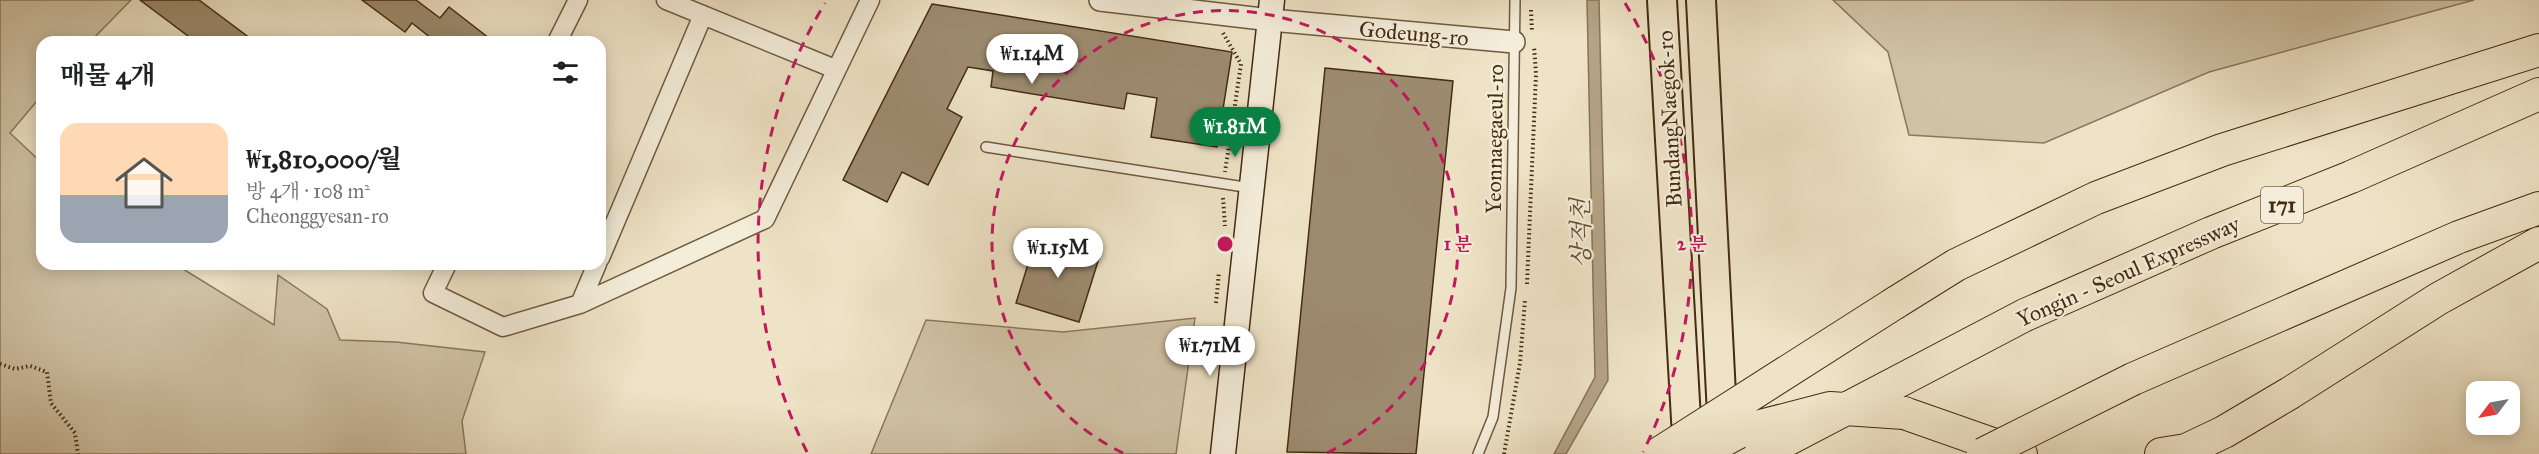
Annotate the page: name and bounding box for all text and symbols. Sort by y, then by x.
street label: Godeung-ro [1358,15,1470,52]
street label: BundangNaegok-ro [1651,30,1688,208]
pin: ₩1.14M [983,34,1081,85]
text: ₩1.14M [1000,41,1064,65]
icon: filters [549,56,582,89]
text: 매물 4개 [60,59,155,91]
street label: Yeonnaegaeul-ro [1480,64,1509,214]
pin: ₩1.81M [1186,107,1284,158]
text: ₩1.81M [1204,114,1267,138]
text: ₩1,810,000/월 [246,143,402,175]
icon: home [108,147,180,219]
text: 방 4개 · 108 m² [246,179,370,203]
road number: 171 [2261,187,2303,223]
water label: 상적천 [1565,196,1597,268]
text: Cheonggyesan-ro [246,204,389,228]
street label: Yongin - Seoul Expressway [2013,210,2245,333]
pin: ₩1.15M [1009,228,1107,279]
text: 1 분 [1444,233,1473,255]
text: 2 분 [1677,233,1708,255]
centre of rings [1215,234,1235,254]
text: ₩1.15M [1027,235,1089,259]
pin: ₩1.71M [1161,326,1259,377]
text: ₩1.71M [1179,333,1241,357]
north arrow [2466,381,2520,435]
map controls [2466,381,2520,435]

